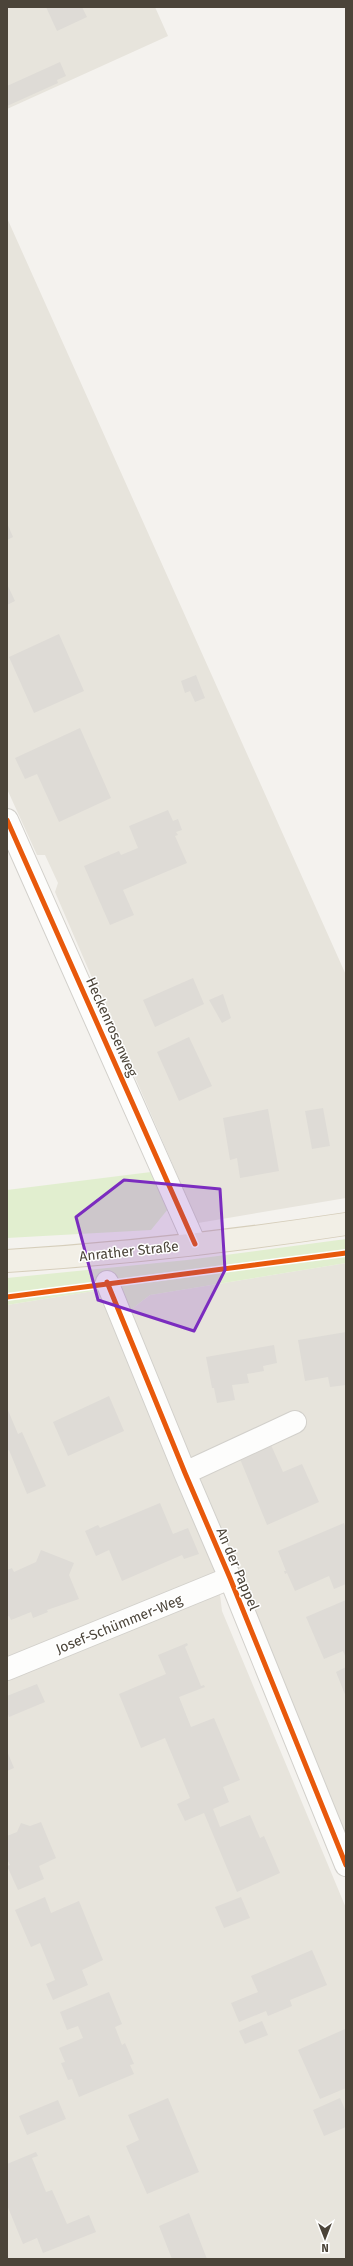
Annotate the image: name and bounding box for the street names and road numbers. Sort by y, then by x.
street label: Heckenrosenweg [82,975,141,1080]
street label: Anrather Straße [78,1238,180,1265]
street label: An der Pappel [212,1525,263,1613]
street label: Josef-Schümmer-Weg [53,1591,186,1658]

